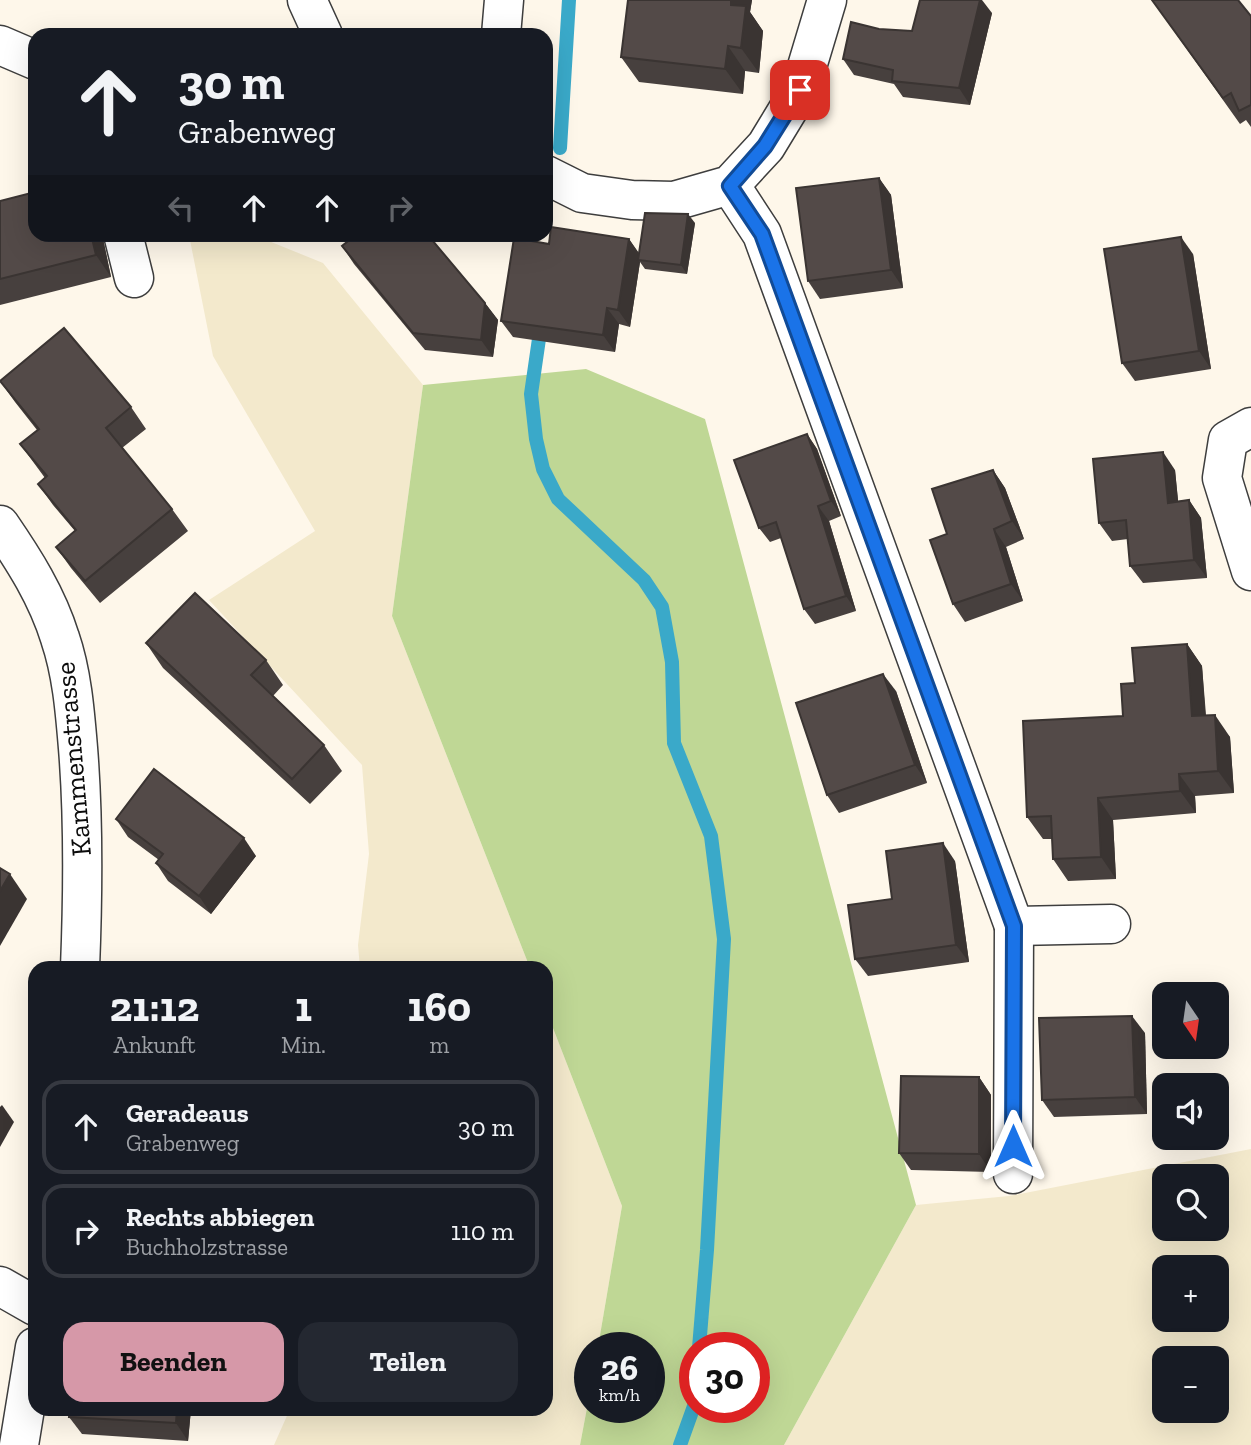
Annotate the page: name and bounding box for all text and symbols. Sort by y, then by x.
text: 30 m [178,53,284,112]
icon: ahead [63,56,154,147]
pin [770,60,830,120]
icon: arrive [781,71,819,109]
text: Grabenweg [178,113,336,151]
icon: left [162,189,200,227]
icon: ahead [235,189,273,227]
icon: ahead [308,189,346,227]
icon: right [381,189,419,227]
street label: Kammenstrasse [48,661,98,857]
text: 21:12 [110,981,199,1032]
text: 1 [295,981,312,1032]
text: 160 [408,981,471,1032]
north arrow [1152,982,1228,1059]
map controls [1152,982,1229,1423]
text: Ankunft [114,1031,196,1059]
text: Min. [281,1031,326,1059]
text: m [429,1031,449,1059]
button: sound [1152,1073,1229,1150]
text: Geradeaus [126,1097,249,1129]
icon: ahead [67,1108,105,1146]
position arrow [976,1109,1050,1183]
text: 30 m [458,1111,514,1143]
text: Grabenweg [126,1129,239,1157]
button: search [1152,1164,1229,1241]
text: Rechts abbiegen [126,1201,314,1233]
icon: right [67,1212,105,1250]
text: 110 m [451,1215,514,1247]
text: Buchholzstrasse [126,1233,288,1261]
button: + [1152,1255,1229,1332]
button: Beenden [63,1322,284,1402]
button: Teilen [298,1322,518,1402]
speed limit sign: 30 [679,1332,770,1423]
button: − [1152,1346,1229,1423]
text: 26 [601,1347,638,1389]
text: km/h [599,1384,640,1406]

